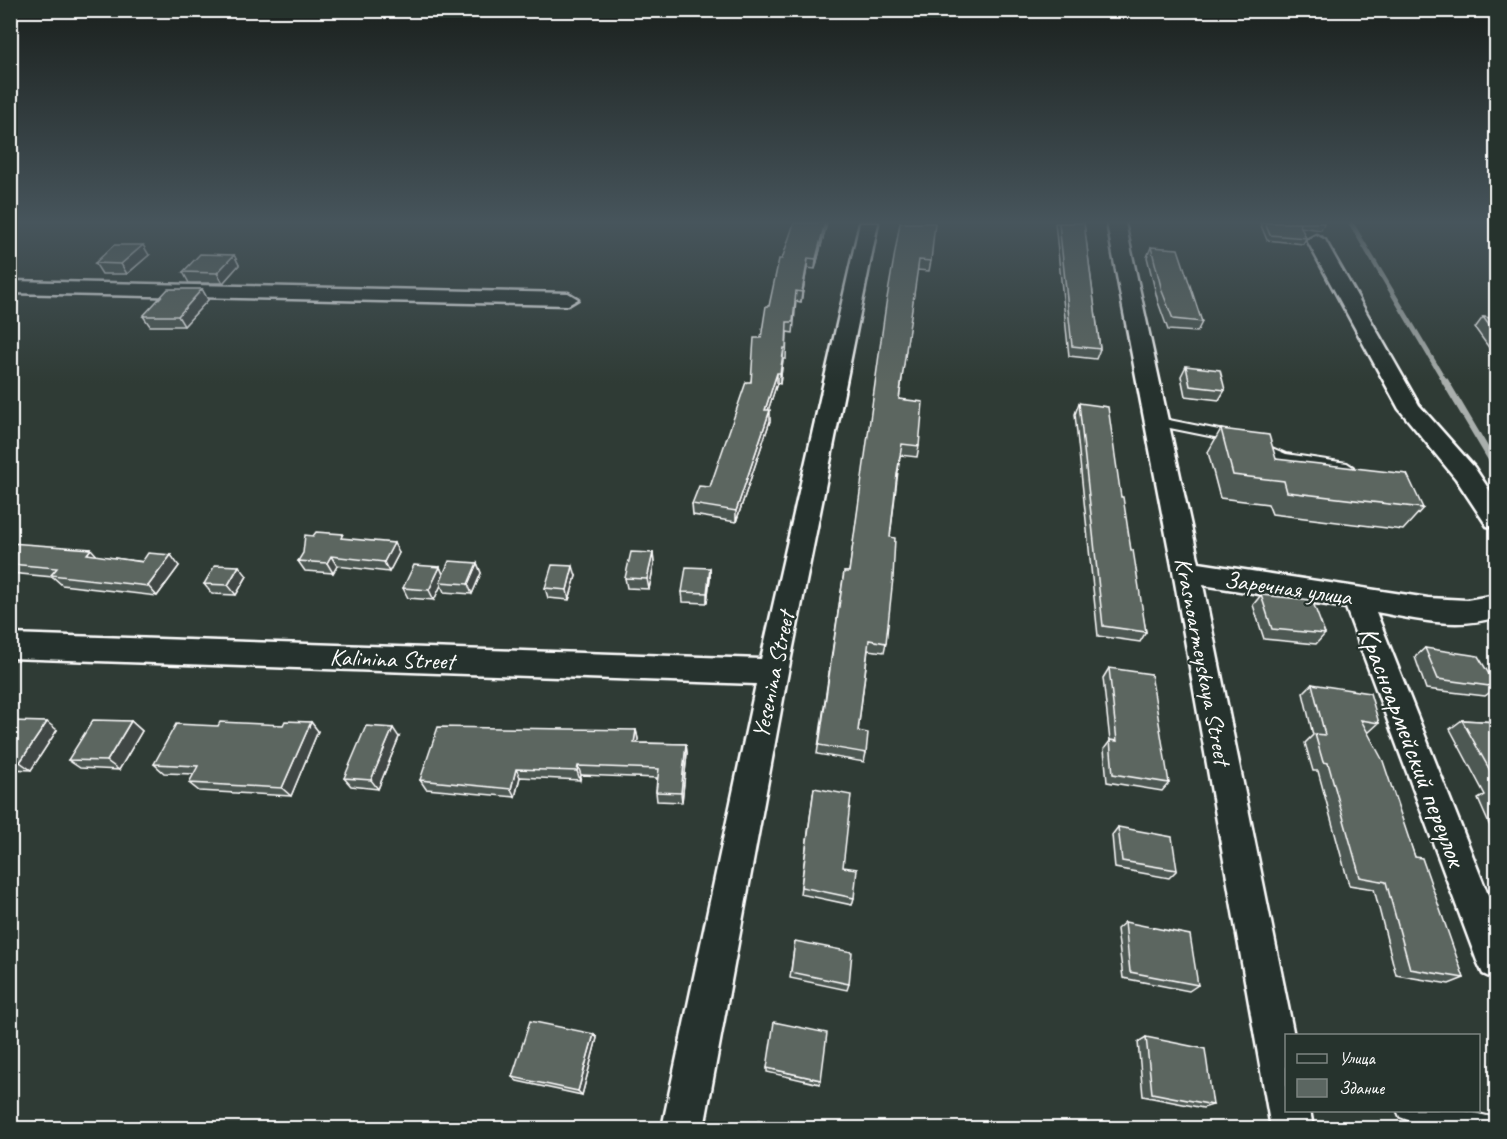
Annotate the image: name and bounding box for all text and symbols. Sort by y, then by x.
street label: Krasnoarmeyskaya Street [1168,555,1238,770]
street label: Заречная улица [1222,564,1355,612]
street label: Yesenina Street [745,606,802,741]
street label: Красноармейский переулок [1351,621,1475,874]
street label: Kalinina Street [329,642,458,676]
legend [1285,1034,1480,1112]
text: Улица [1339,1047,1376,1069]
text: Здание [1339,1077,1385,1099]

